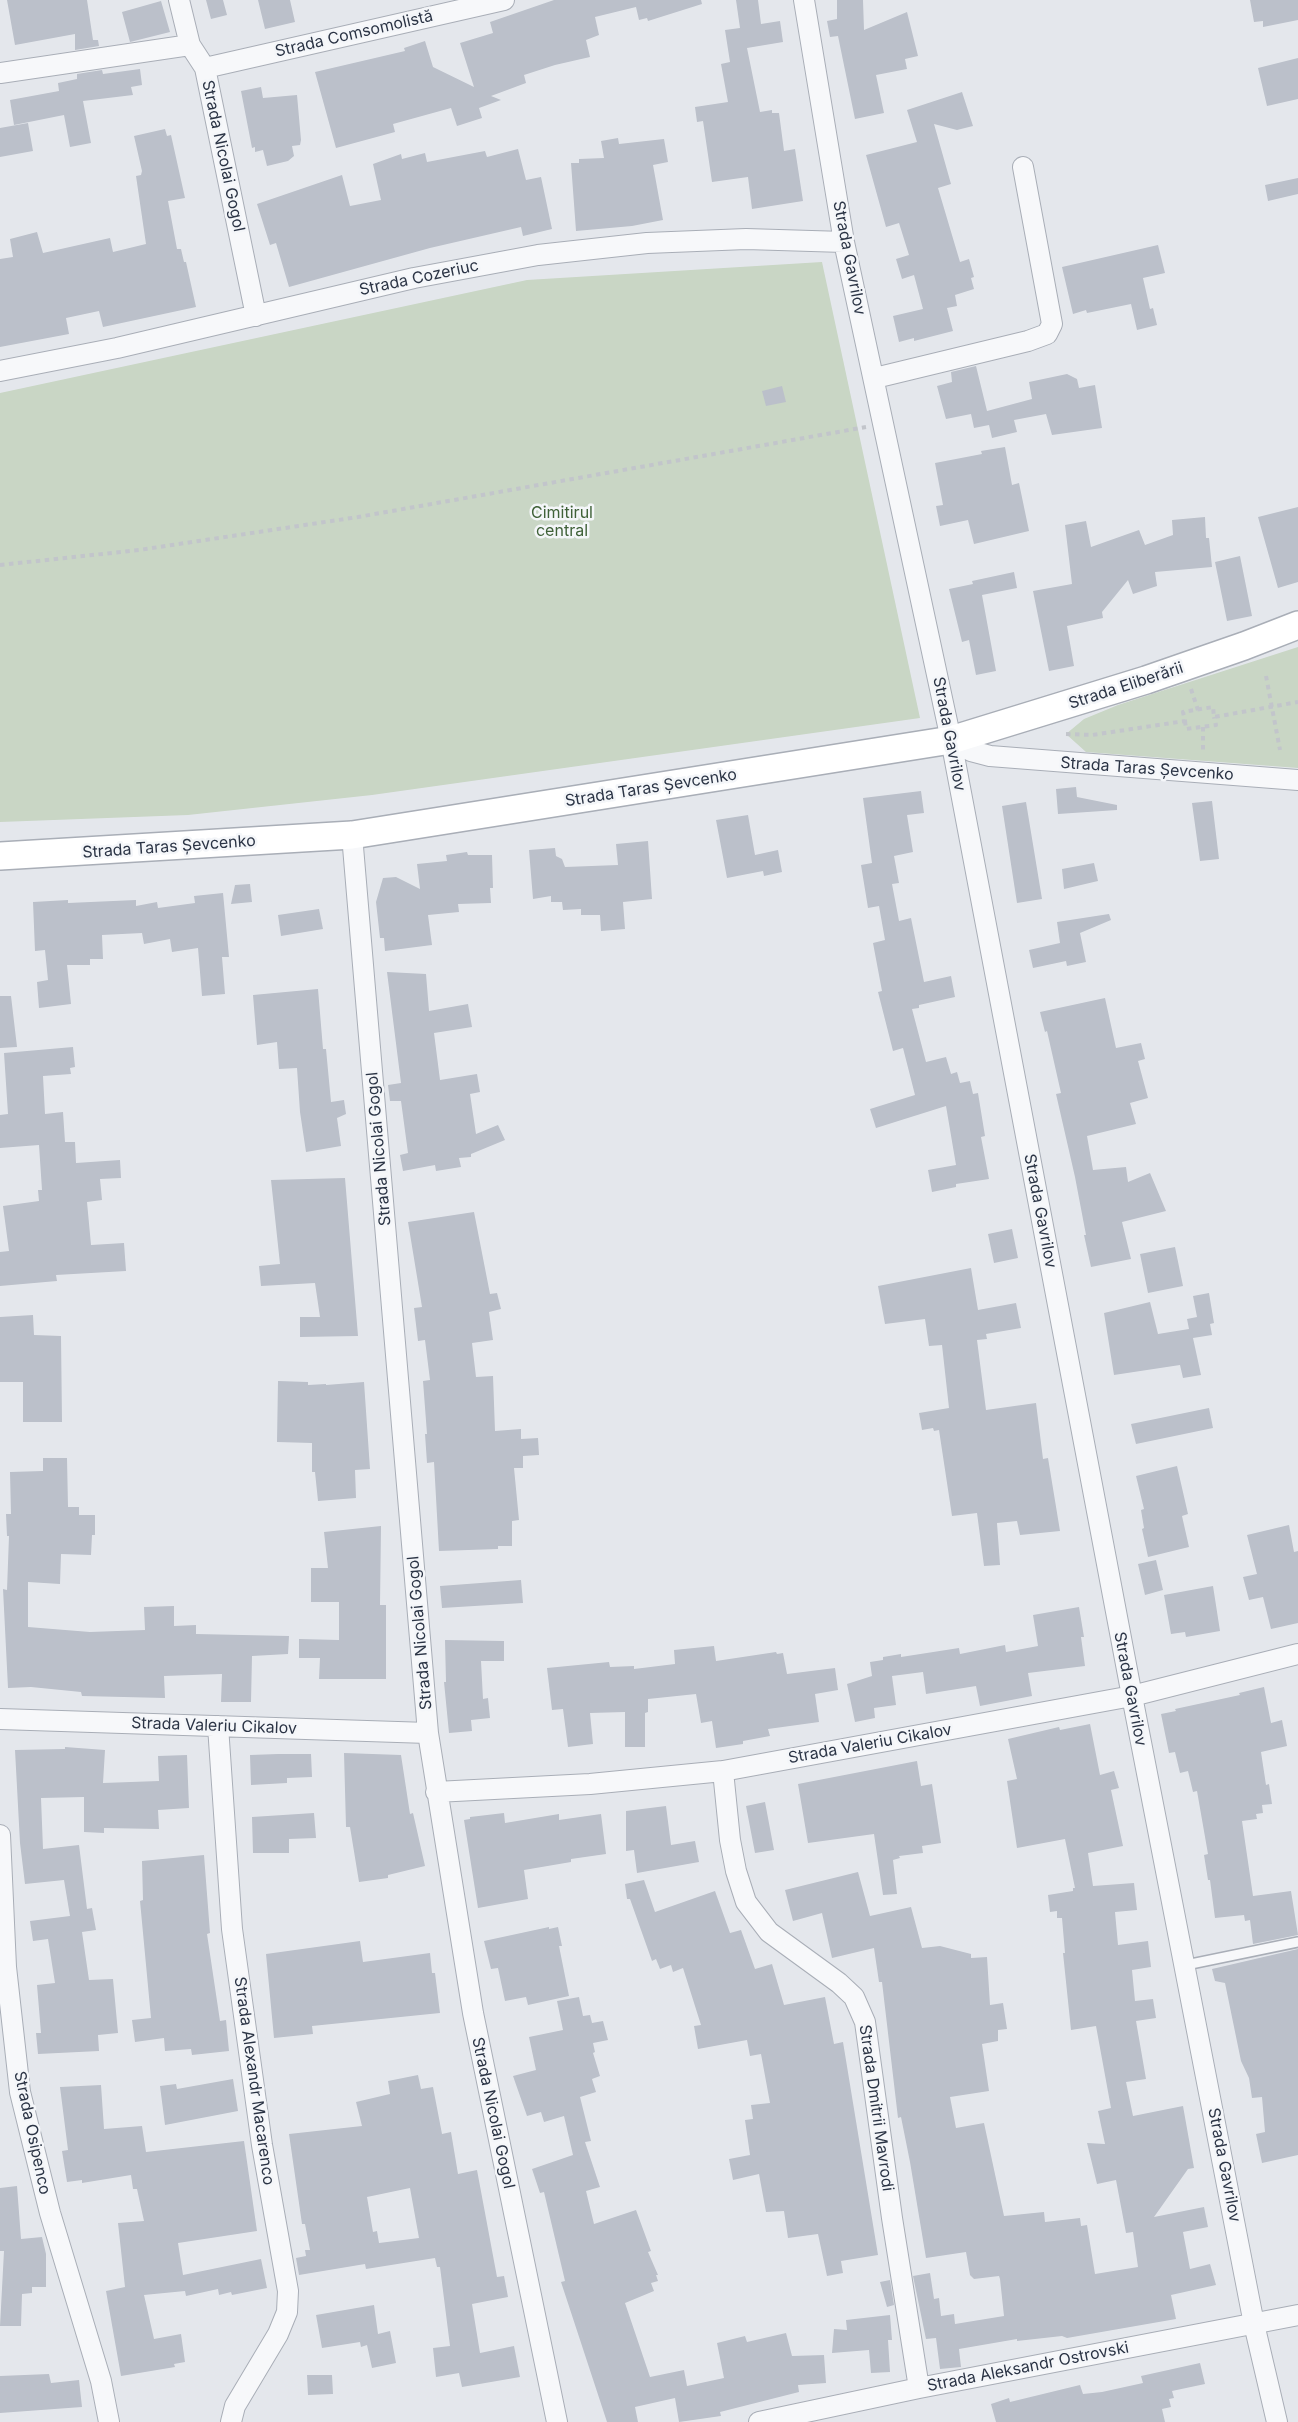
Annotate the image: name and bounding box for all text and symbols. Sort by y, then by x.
street label: Strada Comsomolistă [273,7,435,61]
street label: Strada Nicolai Gogol [198,78,248,234]
street label: Strada Gavrilov [829,199,869,317]
street label: Strada Cozeriuc [358,256,480,300]
park label: Cimitirul central [531,503,593,541]
street label: Strada Eliberării [1066,658,1186,714]
street label: Strada Gavrilov [929,675,969,793]
street label: Strada Taras Șevcenko [1060,753,1234,785]
street label: Strada Taras Șevcenko [564,765,738,811]
street label: Strada Taras Șevcenko [82,831,256,863]
street label: Strada Nicolai Gogol [363,1071,395,1227]
street label: Strada Gavrilov [1020,1152,1060,1270]
street label: Strada Nicolai Gogol [404,1555,436,1711]
street label: Strada Gavrilov [1110,1630,1150,1748]
street label: Strada Valeriu Cikalov [131,1714,297,1738]
street label: Strada Valeriu Cikalov [787,1720,953,1768]
street label: Strada Alexandr Macarenco [230,1976,278,2186]
street label: Strada Dmitrii Mavrodi [855,2023,897,2193]
street label: Strada Nicolai Gogol [468,2035,518,2191]
street label: Strada Osipenco [10,2070,54,2196]
street label: Strada Gavrilov [1204,2106,1244,2224]
street label: Strada Aleksandr Ostrovski [926,2338,1130,2396]

